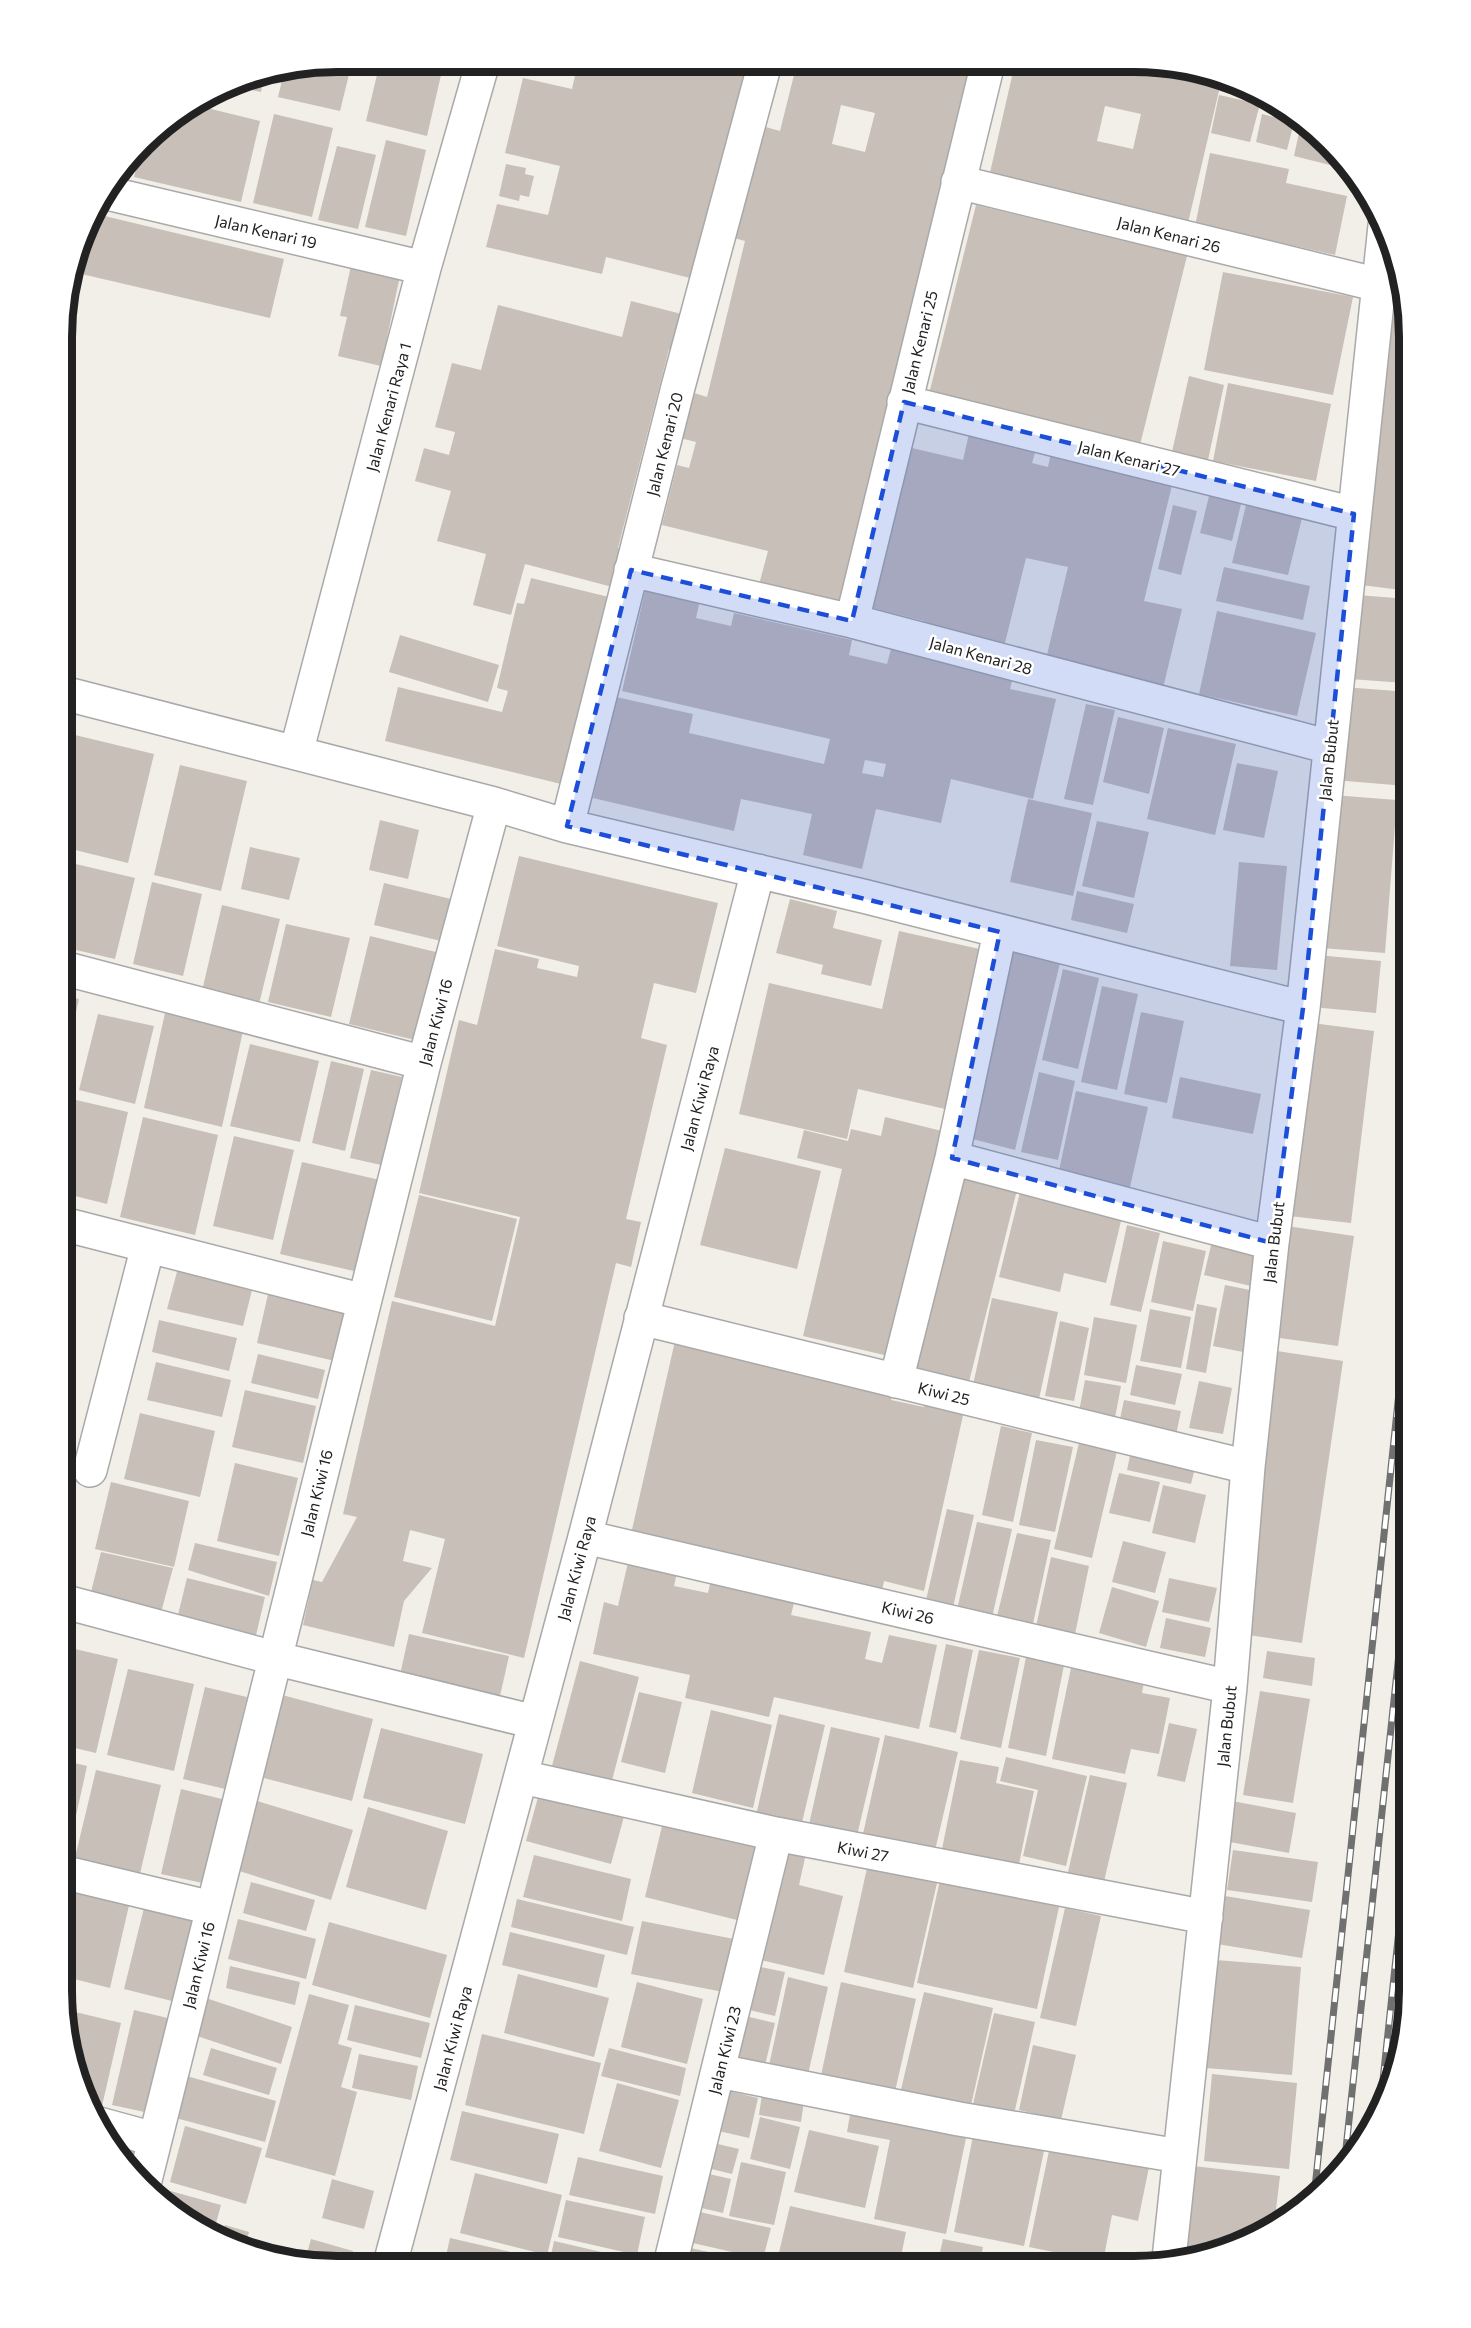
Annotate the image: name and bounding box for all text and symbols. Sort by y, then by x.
street label: Jalan Kenari 19 [213,210,319,252]
street label: Jalan Kenari 26 [1115,212,1223,256]
street label: Jalan Kenari 25 [897,289,941,395]
street label: Jalan Kenari Raya 1 [362,340,414,474]
street label: Jalan Kenari 20 [642,390,686,498]
street label: Jalan Kenari 27 [1076,436,1182,480]
street label: Jalan Kenari 28 [927,632,1035,678]
street label: Jalan Bubut [1314,718,1342,802]
street label: Jalan Kiwi 16 [414,977,456,1067]
street label: Jalan Kiwi Raya [676,1043,722,1153]
street label: Jalan Bubut [1259,1200,1287,1284]
street label: Kiwi 25 [916,1377,972,1409]
street label: Jalan Kiwi 16 [296,1447,336,1539]
street label: Jalan Kiwi Raya [553,1513,599,1623]
street label: Kiwi 26 [880,1597,936,1627]
street label: Jalan Bubut [1212,1684,1240,1768]
street label: Kiwi 27 [836,1837,890,1865]
street label: Jalan Kiwi 16 [178,1919,218,2011]
street label: Jalan Kiwi Raya [429,1983,475,2093]
street label: Jalan Kiwi 23 [704,2004,744,2096]

